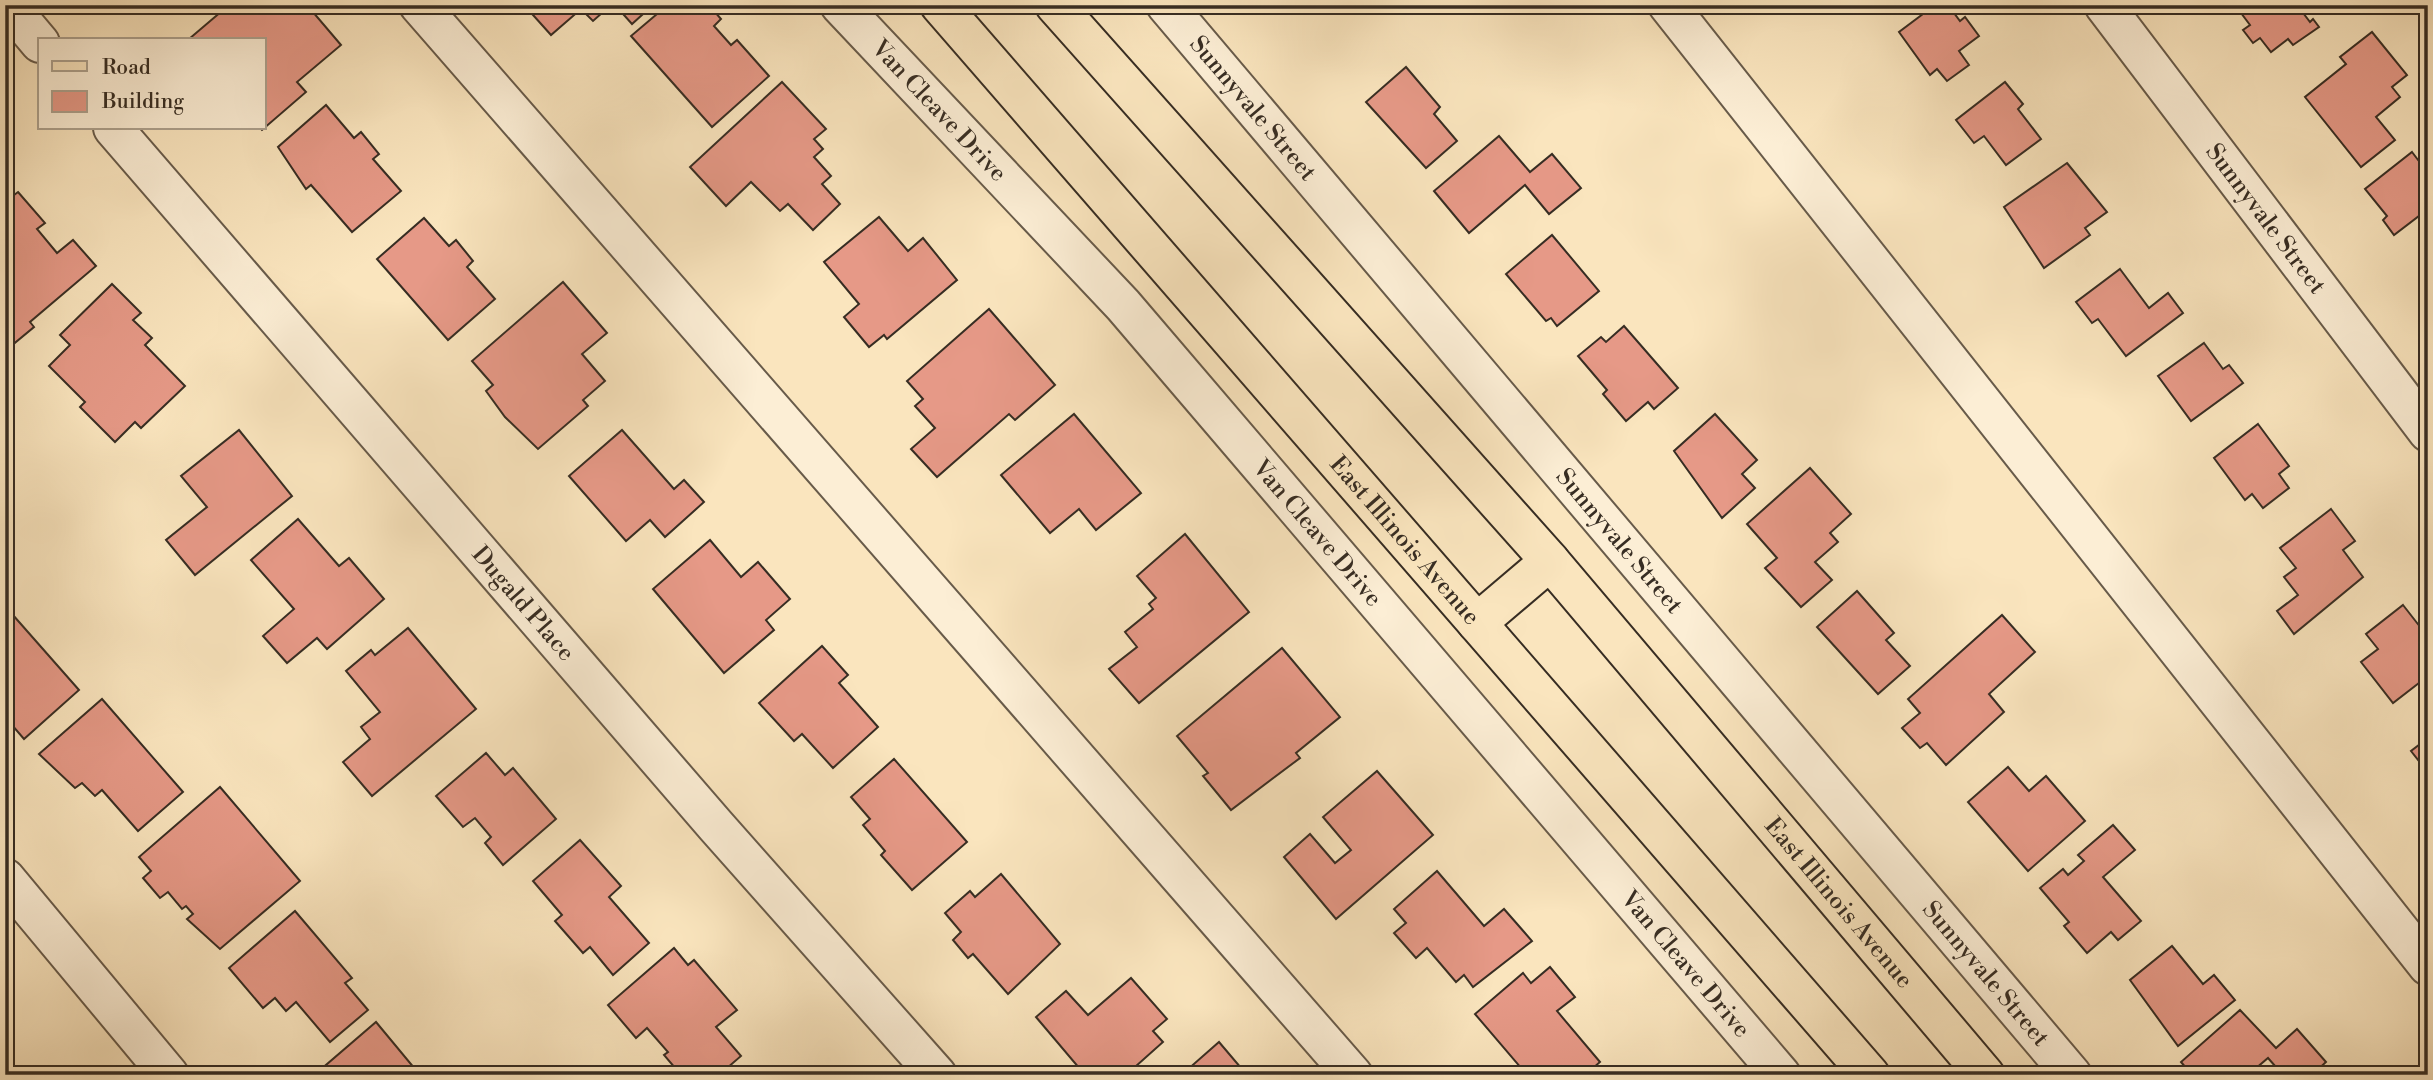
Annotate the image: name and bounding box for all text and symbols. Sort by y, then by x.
street label: Sunnyvale Street [1183,30,1323,188]
street label: Van Cleave Drive [864,33,1013,188]
legend [38,38,266,130]
text: Road [102,55,151,81]
text: Building [101,89,184,115]
street label: Sunnyvale Street [2199,138,2332,301]
street label: East Illinois Avenue [1323,450,1486,632]
street label: Van Cleave Drive [1245,453,1388,613]
street label: Sunnyvale Street [1549,463,1689,621]
street label: Dugald Place [465,540,581,668]
street label: East Illinois Avenue [1758,812,1919,995]
street label: Van Cleave Drive [1613,884,1756,1044]
street label: Sunnyvale Street [1915,895,2056,1053]

